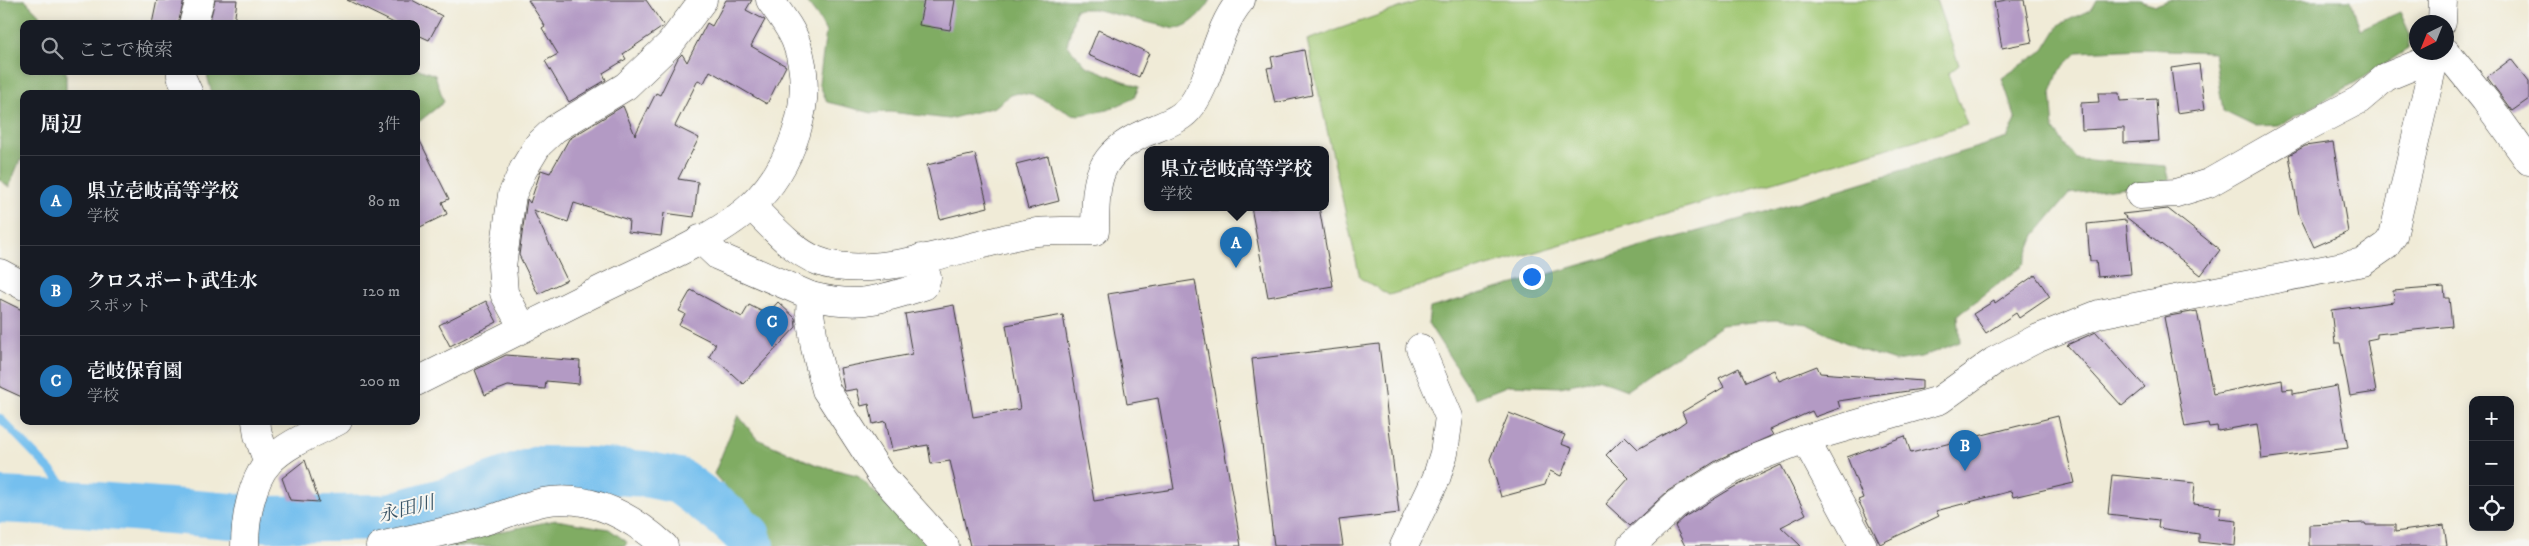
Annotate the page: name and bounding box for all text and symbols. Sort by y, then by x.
north arrow [2409,15,2454,60]
search box [20,20,420,75]
icon: search [38,34,66,62]
text: ここで検索 [78,39,173,62]
text: 周辺 [40,112,82,138]
text: 3件 [378,114,400,134]
popup [1144,146,1329,211]
text: 県立壱岐高等学校 [1160,158,1313,181]
text: 県立壱岐高等学校 [87,180,239,203]
text: 学校 [1160,184,1193,204]
text: A [51,191,61,211]
text: 80 m [368,191,400,211]
text: 学校 [87,206,119,226]
pin: A [1220,227,1252,268]
your location [1519,264,1545,290]
text: クロスポート武生水 [87,270,258,293]
text: B [51,281,61,301]
text: 120 m [362,281,400,301]
text: スポット [87,296,151,316]
pin: C [756,306,788,347]
text: 壱岐保育園 [87,360,182,383]
text: C [51,371,61,391]
text: 200 m [359,371,400,391]
text: 学校 [87,386,119,406]
map controls [2469,396,2514,531]
button: + [2469,396,2514,441]
pin: B [1949,430,1981,471]
button: − [2469,441,2514,486]
button: locate [2469,486,2514,531]
water label: 永田川 [376,491,439,528]

